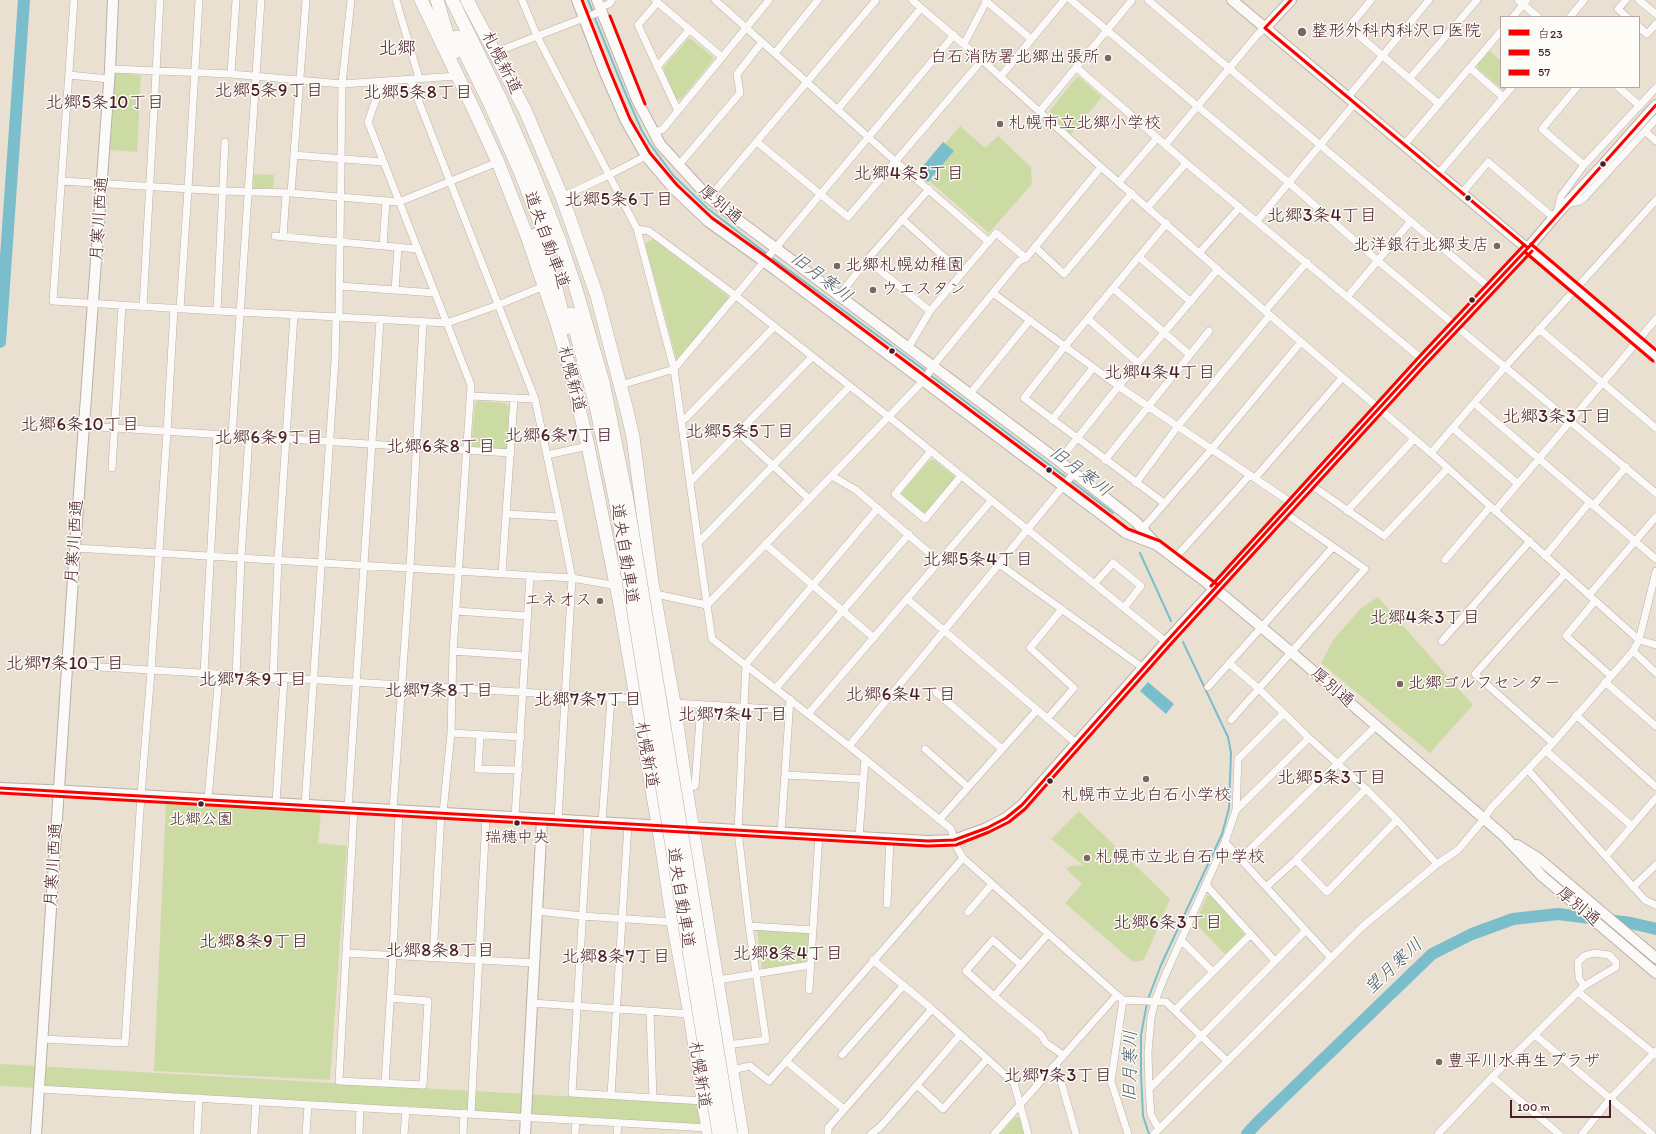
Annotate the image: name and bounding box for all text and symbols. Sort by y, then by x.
legend [1500,16,1640,88]
place label: 整形外科内科沢口医院 [1311,22,1481,42]
marker: 整形外科内科沢口医院 [1296,26,1308,38]
text: 白23 [1538,27,1563,41]
street label: 札幌新道 [476,28,526,98]
district label: 北郷 [378,38,416,60]
text: 55 [1538,45,1551,59]
place label: 白石消防署北郷出張所 [930,48,1100,68]
marker: 白石消防署北郷出張所 [1103,53,1113,63]
text: 57 [1538,65,1550,79]
district label: 北郷5条9丁目 [215,80,323,102]
district label: 北郷5条8丁目 [363,82,473,104]
district label: 北郷5条10丁目 [46,92,164,114]
place label: 札幌市立北郷小学校 [1008,114,1161,134]
marker: 札幌市立北郷小学校 [995,119,1005,129]
unlabelled marker [1598,159,1608,169]
district label: 北郷4条5丁目 [854,163,964,185]
street label: 月寒川西通 [87,176,113,262]
street label: 厚別通 [694,181,746,229]
street label: 道央自動車道 [519,189,573,291]
district label: 北郷5条6丁目 [565,189,673,211]
unlabelled marker [1463,193,1473,203]
district label: 北郷3条4丁目 [1267,205,1377,227]
place label: 北洋銀行北郷支店 [1353,236,1489,256]
marker: 北洋銀行北郷支店 [1492,241,1502,251]
water label: 旧月寒川 [786,248,856,308]
place label: 北郷札幌幼稚園 [845,256,964,276]
marker: 北郷札幌幼稚園 [832,261,842,271]
place label: ウエスタン [881,280,966,300]
marker: ウエスタン [868,285,878,295]
unlabelled marker [1467,295,1477,305]
street label: 札幌新道 [553,344,589,414]
unlabelled marker [887,346,897,356]
district label: 北郷4条4丁目 [1104,362,1216,384]
district label: 北郷3条3丁目 [1502,406,1612,428]
district label: 北郷6条10丁目 [21,414,139,436]
district label: 北郷5条5丁目 [686,421,794,443]
district label: 北郷6条7丁目 [505,425,613,447]
district label: 北郷6条9丁目 [215,427,323,449]
district label: 北郷6条8丁目 [386,436,496,458]
water label: 旧月寒川 [1045,442,1115,502]
unlabelled marker [1044,465,1054,475]
street label: 月寒川西通 [62,499,88,585]
street label: 道央自動車道 [606,502,642,606]
district label: 北郷5条4丁目 [923,549,1033,571]
place label: エネオス [524,591,592,611]
marker: エネオス [595,596,605,606]
district label: 北郷4条3丁目 [1370,607,1480,629]
district label: 北郷7条10丁目 [6,653,124,675]
street label: 厚別通 [1306,664,1358,712]
district label: 北郷7条9丁目 [199,669,307,691]
place label: 北郷ゴルフセンター [1408,674,1561,694]
marker: 北郷ゴルフセンター [1395,679,1405,689]
district label: 北郷7条8丁目 [385,680,493,702]
district label: 北郷6条4丁目 [846,684,956,706]
district label: 北郷7条7丁目 [534,689,642,711]
district label: 北郷7条4丁目 [678,704,788,726]
street label: 札幌新道 [630,720,662,790]
district label: 北郷5条3丁目 [1277,767,1387,789]
marker: 札幌市立北白石小学校 [1141,774,1151,784]
unlabelled marker [1045,776,1055,786]
place label: 札幌市立北白石小学校 [1061,786,1231,806]
marker: 北郷公園 [196,799,206,809]
place label: 北郷公園 [169,810,233,830]
marker: 瑞穂中央 [512,818,522,828]
street label: 月寒川西通 [41,822,67,908]
place label: 瑞穂中央 [485,828,549,848]
street label: 道央自動車道 [662,846,698,950]
place label: 札幌市立北白石中学校 [1095,848,1265,868]
marker: 札幌市立北白石中学校 [1082,853,1092,863]
street label: 厚別通 [1552,883,1604,931]
district label: 北郷6条3丁目 [1113,912,1223,934]
district label: 北郷8条9丁目 [199,931,309,953]
water label: 望月寒川 [1360,935,1428,999]
district label: 北郷8条8丁目 [385,940,495,962]
district label: 北郷8条4丁目 [733,943,843,965]
district label: 北郷8条7丁目 [562,946,670,968]
water label: 旧月寒川 [1120,1030,1142,1102]
street label: 札幌新道 [684,1040,714,1110]
place label: 豊平川水再生プラザ [1447,1052,1600,1072]
marker: 豊平川水再生プラザ [1434,1057,1444,1067]
district label: 北郷7条3丁目 [1004,1065,1112,1087]
scale bar [1512,1092,1613,1118]
text: 100 m [1517,1100,1550,1114]

